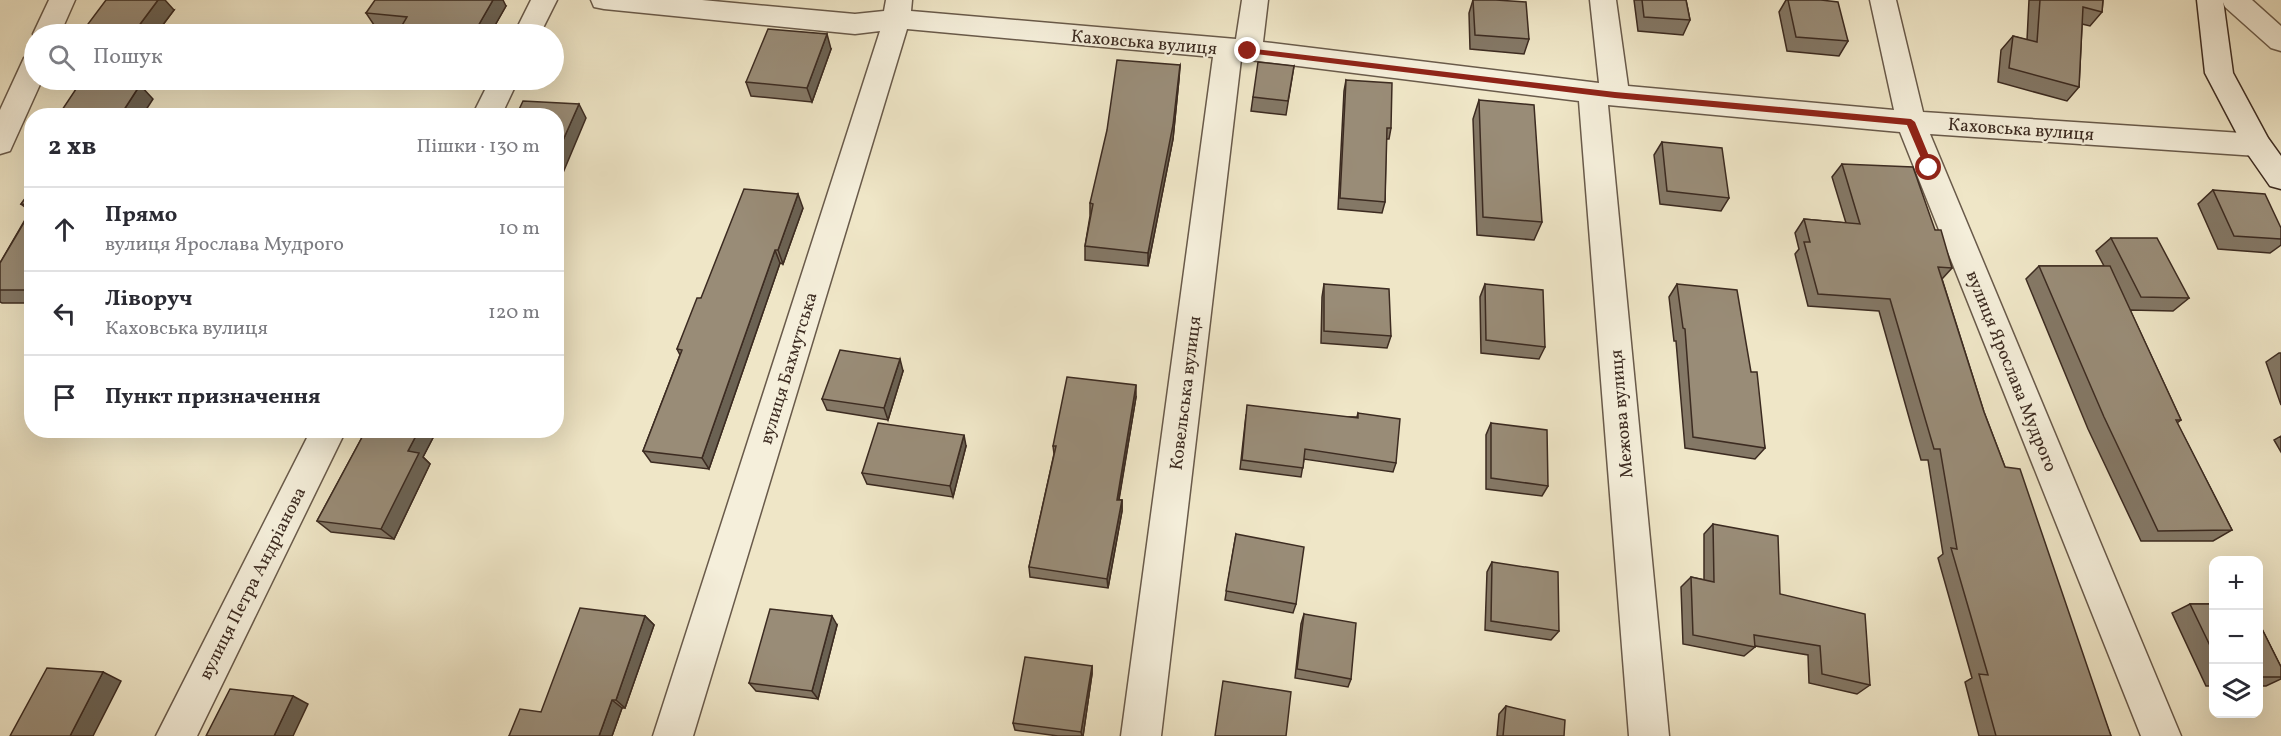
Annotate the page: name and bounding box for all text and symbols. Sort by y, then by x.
search box [24,24,564,90]
street label: Каховська вулиця [1070,25,1218,62]
route end [1234,37,1260,63]
icon: search [45,41,78,74]
text: Пошук [93,42,163,73]
street label: Каховська вулиця [1947,113,2095,148]
text: 2 хв [48,129,96,165]
text: Пішки · 130 m [416,133,540,161]
route start [1915,154,1941,180]
text: Прямо [105,200,177,231]
icon: ahead [48,213,81,246]
text: 10 m [499,215,540,243]
text: вулиця Ярослава Мудрого [105,231,344,259]
street label: вулиця Ярослава Мудрого [1959,267,2062,476]
text: Ліворуч [105,284,192,315]
street label: вулиця Бахмутська [754,289,824,448]
icon: left [48,297,81,330]
text: 120 m [488,299,540,327]
text: Каховська вулиця [105,315,268,343]
street label: Ковельська вулиця [1165,315,1208,472]
street label: Межова вулиця [1604,348,1641,479]
icon: arrive [48,381,81,414]
text: Пункт призначення [105,382,321,413]
street label: вулиця Петра Андріанова [194,483,313,684]
map controls [2209,556,2263,718]
button: + [2209,556,2263,610]
button: − [2209,610,2263,664]
button: layers [2209,664,2263,718]

